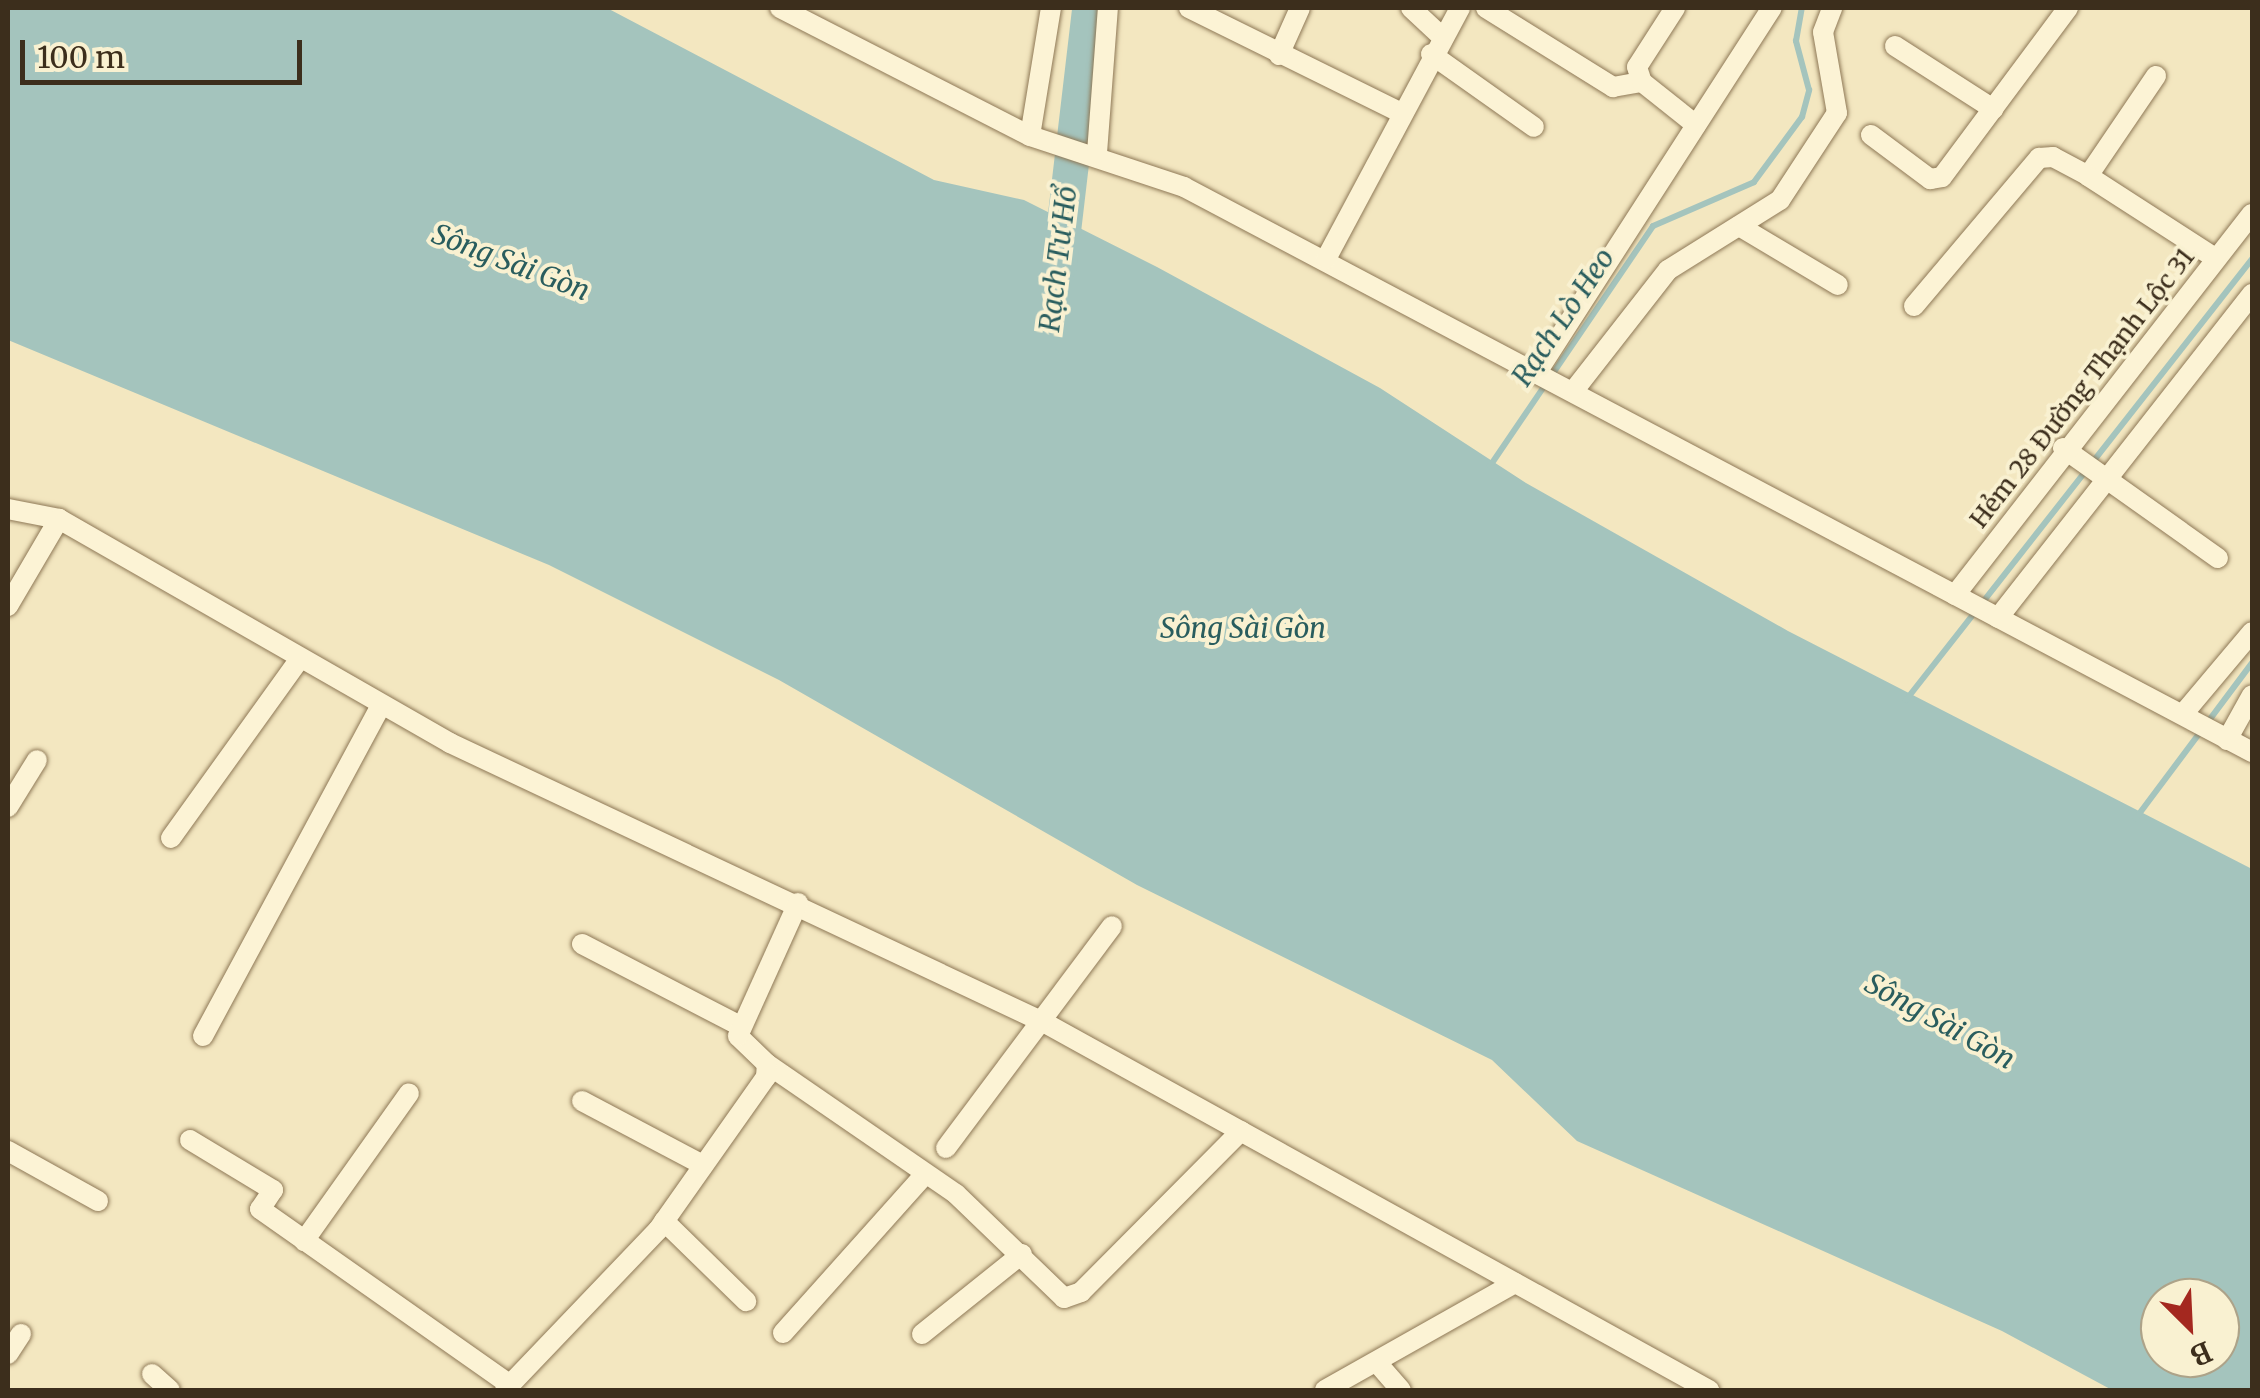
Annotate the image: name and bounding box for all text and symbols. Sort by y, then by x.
scale bar [25,20,308,82]
text: 100 m [37,38,125,76]
water label: Rạch Tư Hổ [1032,184,1084,334]
water label: Sông Sài Gòn [428,217,594,307]
water label: Rạch Lò Heo [1505,242,1621,392]
street label: Hẻm 28 Đường Thạnh Lộc 31 [1964,242,2200,534]
water label: Sông Sài Gòn [1160,611,1326,645]
water label: Sông Sài Gòn [1859,966,2021,1076]
north arrow [2140,1278,2240,1378]
text: B [2185,1333,2218,1374]

